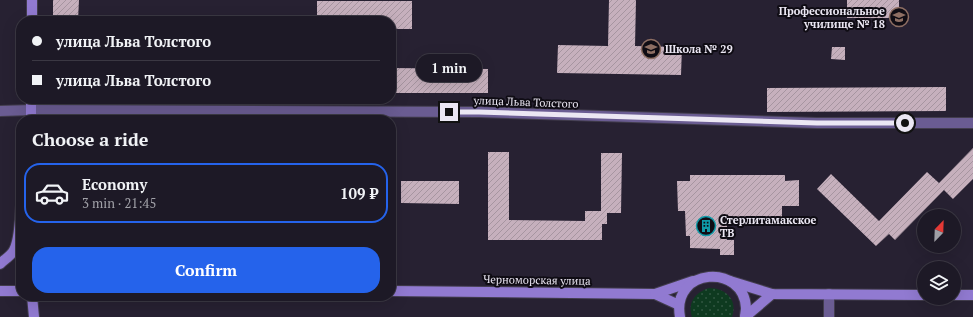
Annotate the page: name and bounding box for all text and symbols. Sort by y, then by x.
place label: Профессиональное училище № 18 [779,4,885,31]
school or university icon: Профессиональное училище № 18 [888,6,910,28]
text: улица Льва Толстого [56,31,211,51]
school or university icon: Школа № 29 [640,38,662,60]
place label: Школа № 29 [665,42,733,56]
callout: 1 min [416,54,482,82]
text: 1 min [431,59,467,77]
text: улица Льва Толстого [56,70,211,90]
street label: улица Льва Толстого [472,93,579,111]
route end [440,103,458,121]
route start [896,114,914,132]
text: Choose a ride [32,127,148,151]
text: Economy [82,174,147,194]
icon: car [34,175,70,211]
text: 109 ₽ [340,183,378,203]
text: 3 min · 21:45 [82,194,156,212]
north arrow [917,209,961,253]
map controls [917,209,961,305]
place label: Стерлитамакское ТВ [720,213,817,240]
building icon: Стерлитамакское ТВ [695,215,717,237]
button: Confirm [32,247,380,293]
button: layers [917,261,961,305]
street label: Черноморская улица [483,272,591,288]

